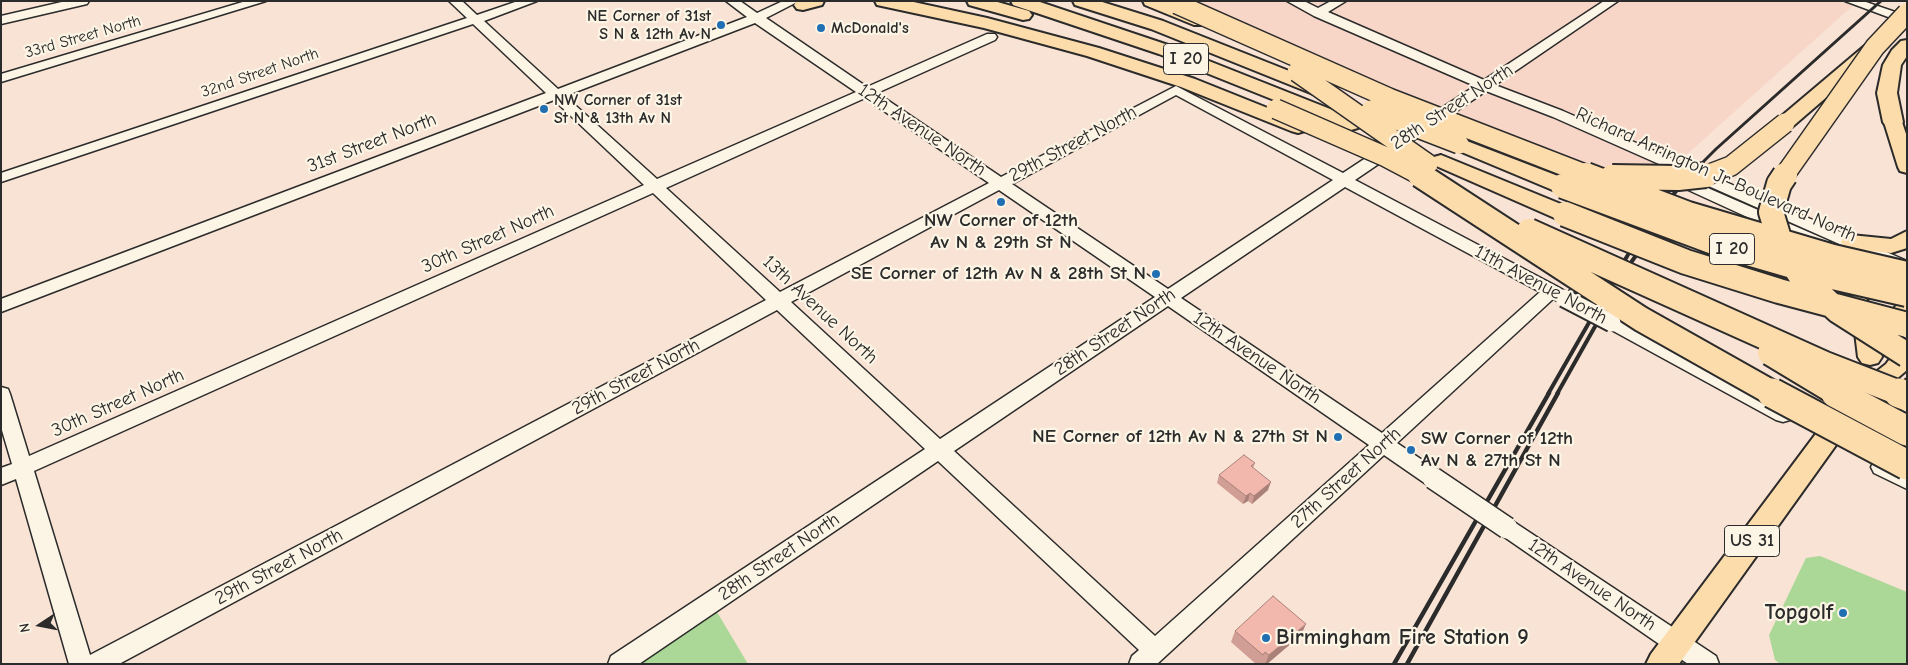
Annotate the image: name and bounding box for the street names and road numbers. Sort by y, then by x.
street label: 33rd Street North [23,11,143,63]
street label: 32nd Street North [199,44,321,102]
road number: I 20 [1164,44,1208,74]
street label: 28th Street North [1387,59,1517,155]
street label: 12th Avenue North [854,79,990,181]
street label: 29th Street North [1005,101,1141,187]
street label: Richard Arrington Jr Boulevard North [1572,103,1860,247]
street label: 31st Street North [304,108,440,178]
street label: 30th Street North [418,200,558,278]
road number: I 20 [1710,233,1754,264]
street label: 11th Avenue North [1471,240,1611,330]
street label: 13th Avenue North [758,251,882,369]
street label: 28th Street North [1050,283,1180,381]
street label: 12th Avenue North [1189,307,1325,409]
street label: 29th Street North [568,334,704,420]
street label: 30th Street North [48,364,188,442]
street label: 27th Street North [1286,423,1406,533]
street label: 28th Street North [714,508,844,606]
street label: 29th Street North [211,524,347,610]
road number: US 31 [1724,526,1780,556]
street label: 12th Avenue North [1524,534,1660,636]

